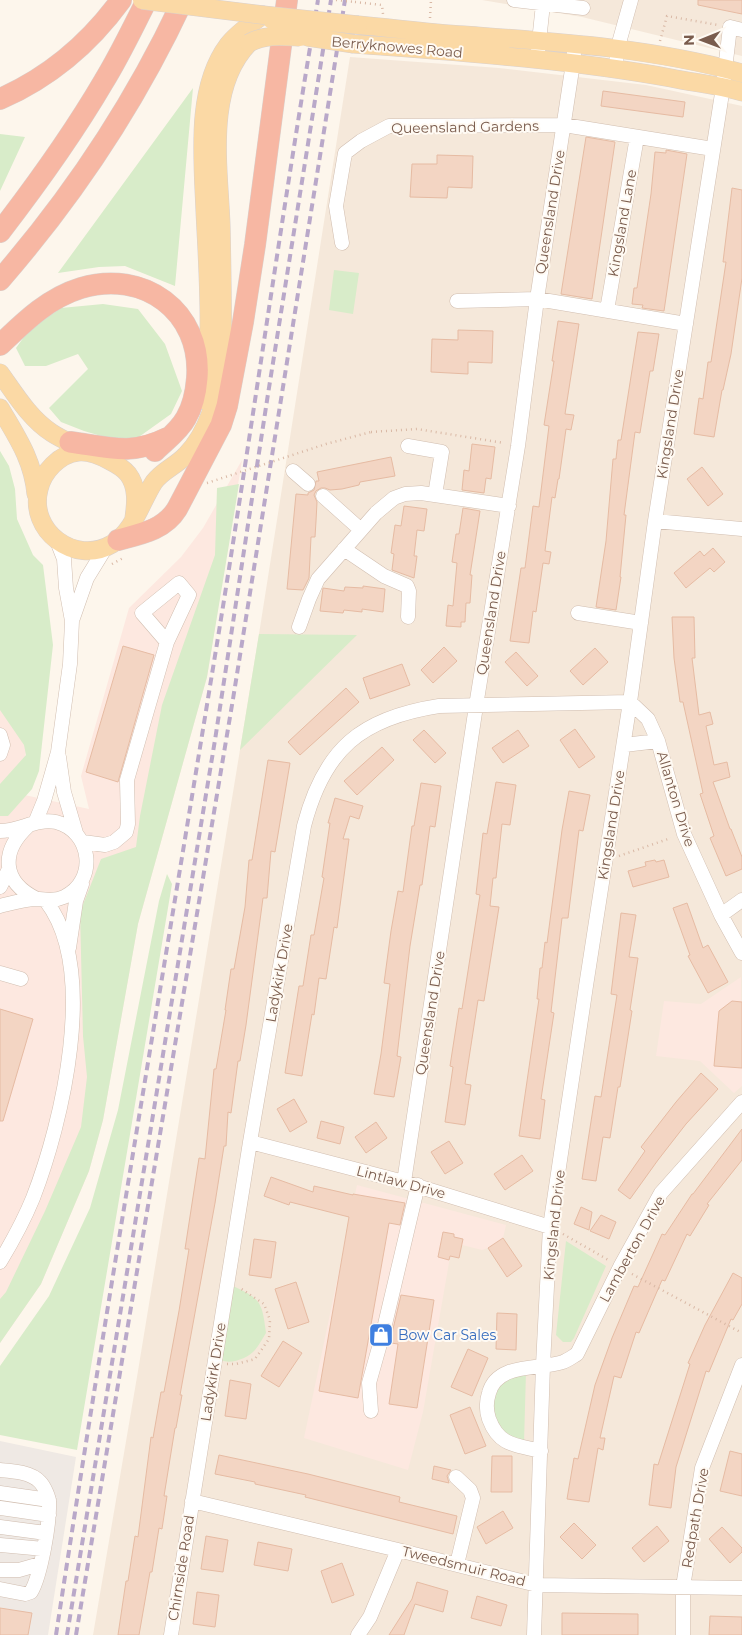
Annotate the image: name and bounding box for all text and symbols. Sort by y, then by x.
north arrow [677,15,727,65]
street label: Berryknowes Road [331,32,463,62]
text: N [680,34,698,46]
street label: Queensland Gardens [391,117,539,137]
street label: Queensland Drive [531,149,569,275]
street label: Kingsland Lane [604,168,640,278]
street label: Kingsland Drive [652,368,688,480]
street label: Queensland Drive [472,550,510,676]
street label: Allanton Drive [653,749,699,849]
street label: Kingsland Drive [593,769,629,881]
street label: Ladykirk Drive [261,922,297,1024]
street label: Queensland Drive [411,950,449,1076]
street label: Lintlaw Drive [354,1161,448,1203]
street label: Kingsland Drive [539,1169,569,1281]
street label: Lamberton Drive [595,1193,669,1305]
street label: Ladykirk Drive [196,1321,230,1423]
shop icon: Bow Car Sales [368,1322,394,1348]
place label: Bow Car Sales [398,1326,497,1344]
street label: Redpath Drive [677,1467,713,1569]
street label: Chirnside Road [164,1514,198,1622]
street label: Tweedsmuir Road [400,1542,528,1590]

